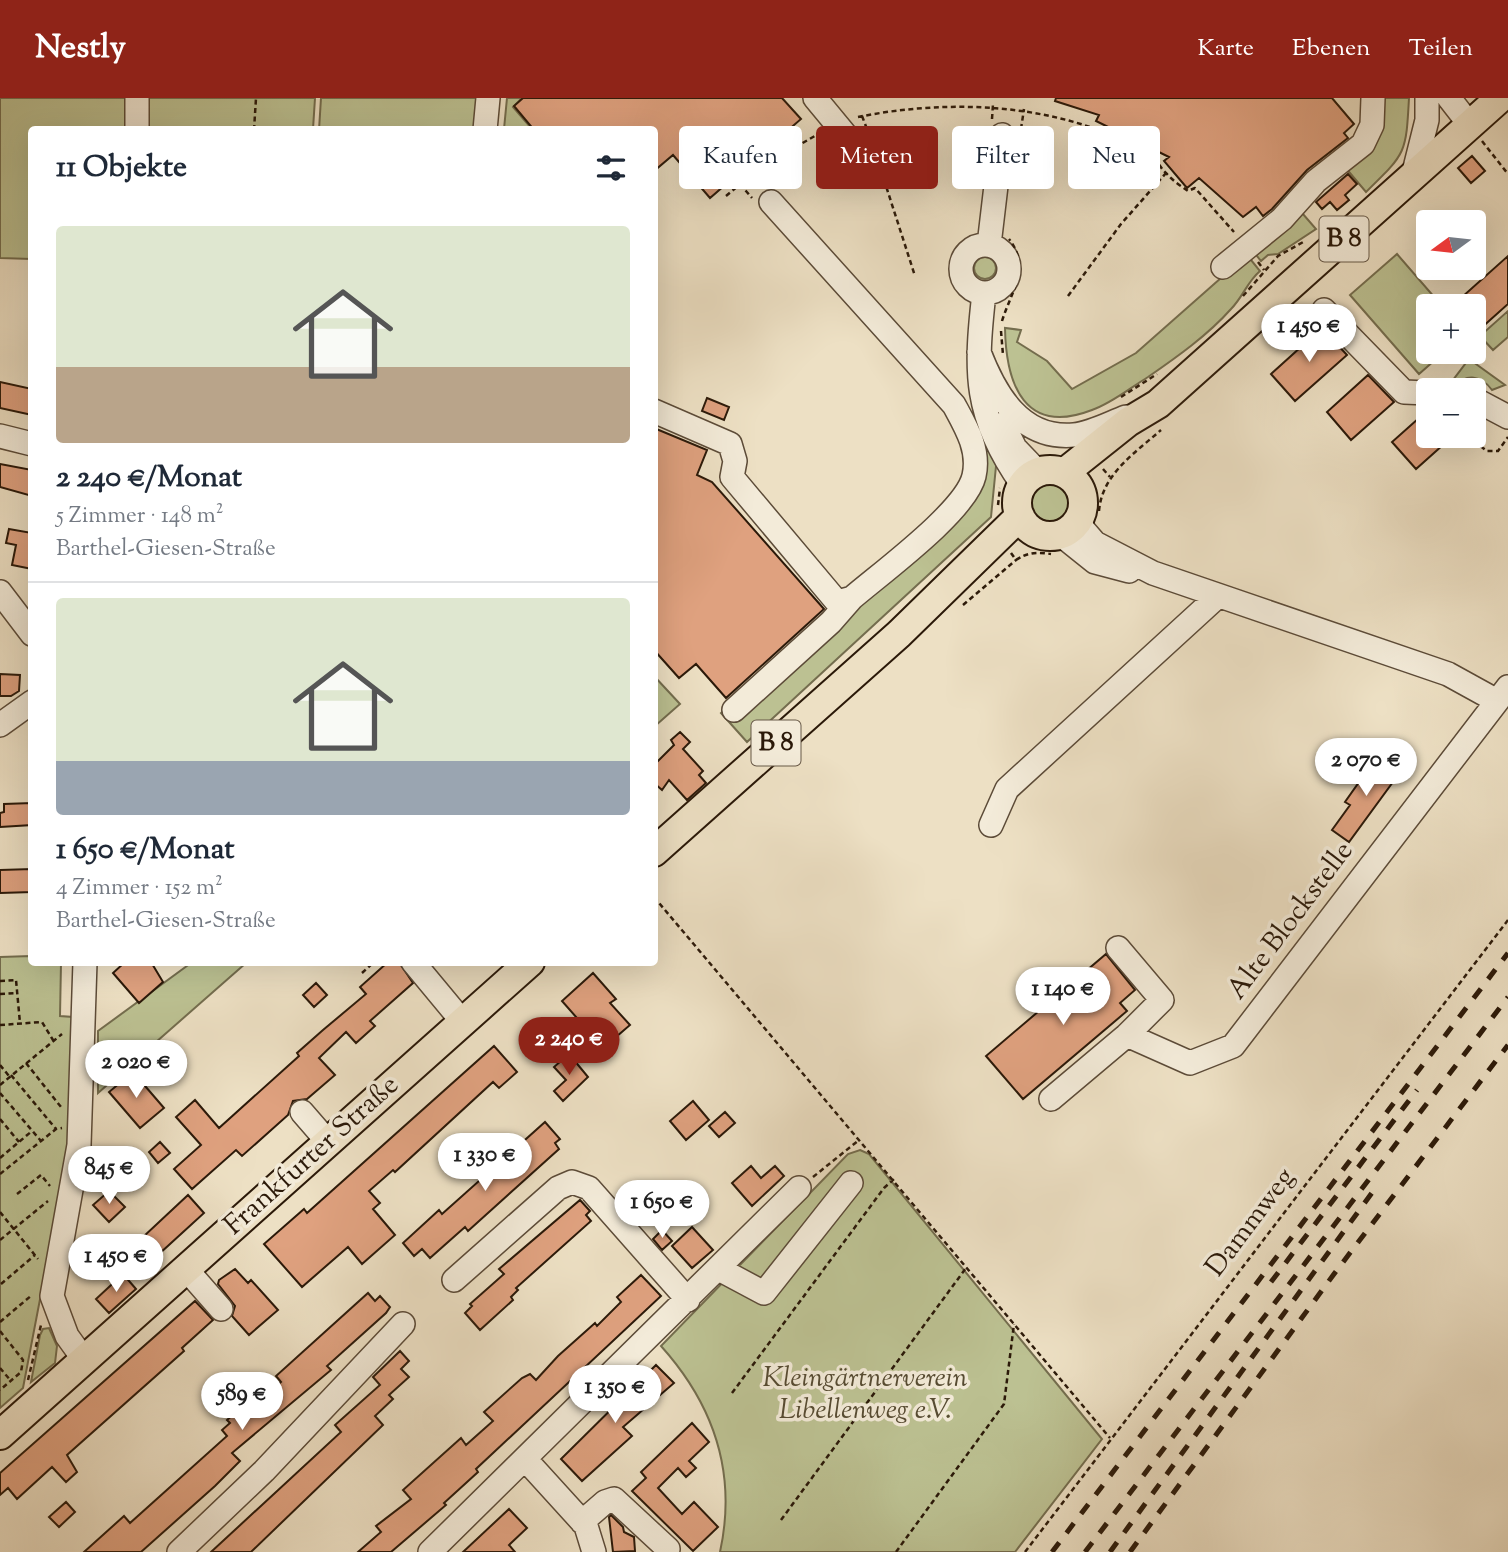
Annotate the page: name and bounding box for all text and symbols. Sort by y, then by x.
text: Nestly [35,25,126,73]
text: Karte [1197,32,1254,66]
text: Ebenen [1292,32,1370,66]
text: Teilen [1408,32,1473,66]
chip: Kaufen [679,126,802,189]
chip: Mieten [816,126,938,189]
chip: Filter [952,126,1054,189]
chip: Neu [1068,126,1160,189]
text: 11 Objekte [56,147,187,190]
icon: filters [592,149,630,187]
north arrow [1416,210,1486,280]
map controls [1416,210,1486,448]
road number: B 8 [1320,216,1368,262]
icon: home [280,271,406,397]
button: + [1416,294,1486,364]
pin: 1 450 € [1244,304,1374,364]
text: 1 450 € [1277,310,1341,343]
button: − [1416,378,1486,448]
text: 2 240 €/Monat [56,457,242,500]
text: 5 Zimmer · 148 m² [56,500,224,533]
text: Barthel-Giesen-Straße [56,533,276,566]
icon: home [280,643,406,769]
road number: B 8 [752,720,800,765]
pin: 2 070 € [1301,738,1431,798]
text: 2 070 € [1331,744,1401,777]
text: 1 650 €/Monat [56,829,235,872]
street label: Alte Blockstelle [1218,834,1364,1008]
text: 4 Zimmer · 152 m² [56,872,223,905]
text: Barthel-Giesen-Straße [56,905,276,938]
pin: 1 140 € [998,968,1128,1027]
text: 1 140 € [1031,973,1095,1006]
pin: 2 240 € [504,1018,634,1077]
text: 2 240 € [534,1023,604,1056]
pin: 2 020 € [71,1040,201,1100]
text: 2 020 € [101,1046,171,1079]
street label: Frankfurter Straße [216,1066,408,1246]
pin: 1 330 € [420,1134,550,1193]
text: 1 330 € [454,1139,516,1172]
pin: 845 € [60,1146,158,1206]
text: 845 € [84,1152,134,1185]
street label: Dammweg [1197,1160,1305,1286]
pin: 1 650 € [597,1180,727,1240]
text: 1 650 € [630,1186,694,1219]
pin: 1 450 € [51,1234,181,1294]
text: 1 450 € [84,1240,148,1273]
park label: Kleingärtnerverein Libellenweg e.V. [763,1359,968,1431]
pin: 1 350 € [550,1366,680,1425]
text: 1 350 € [584,1371,646,1404]
pin: 589 € [193,1372,291,1432]
text: 589 € [217,1378,267,1411]

